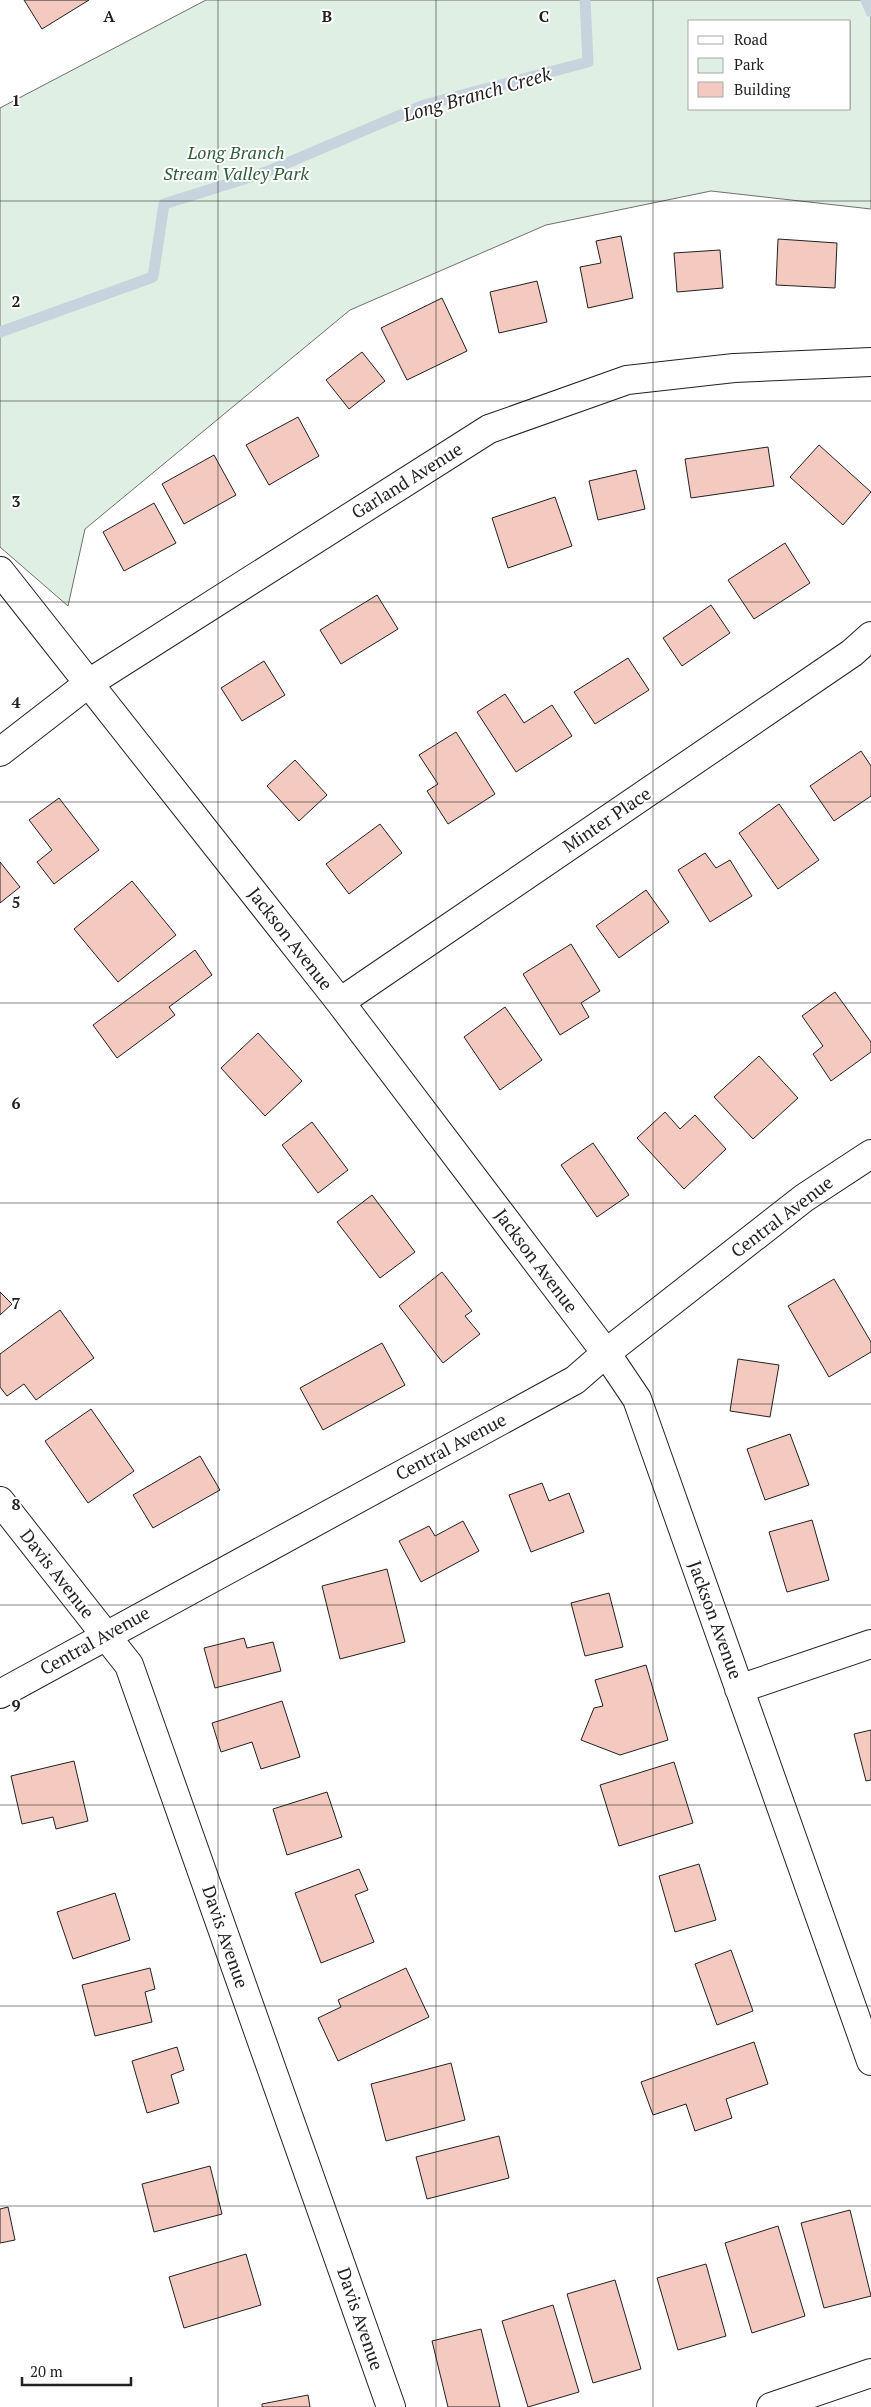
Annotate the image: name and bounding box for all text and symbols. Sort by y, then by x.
text: A [103,5,115,27]
text: B [322,5,332,27]
text: C [539,5,549,27]
legend [688,20,851,110]
text: Road [734,29,767,49]
text: Park [734,54,764,74]
water label: Long Branch Creek [399,60,554,127]
text: Building [734,79,792,99]
text: 1 [11,89,21,111]
park label: Long Branch Stream Valley Park [163,140,309,185]
text: 2 [11,290,21,312]
street label: Garland Avenue [346,436,466,524]
text: 3 [11,490,21,512]
text: 4 [11,691,21,713]
street label: Minter Place [558,781,655,857]
street label: Jackson Avenue [243,882,339,995]
text: 5 [11,891,21,913]
text: 6 [11,1092,21,1114]
street label: Central Avenue [725,1170,837,1262]
street label: Jackson Avenue [490,1204,584,1317]
text: 7 [11,1292,21,1314]
street label: Central Avenue [391,1407,510,1485]
text: 8 [11,1493,21,1515]
street label: Davis Avenue [15,1524,100,1623]
street label: Jackson Avenue [683,1557,748,1682]
street label: Central Avenue [35,1600,154,1680]
text: 9 [11,1694,21,1716]
street label: Davis Avenue [197,1882,255,1991]
street label: Davis Avenue [332,2264,390,2373]
scale bar [22,2354,131,2386]
text: 20 m [30,2361,63,2381]

